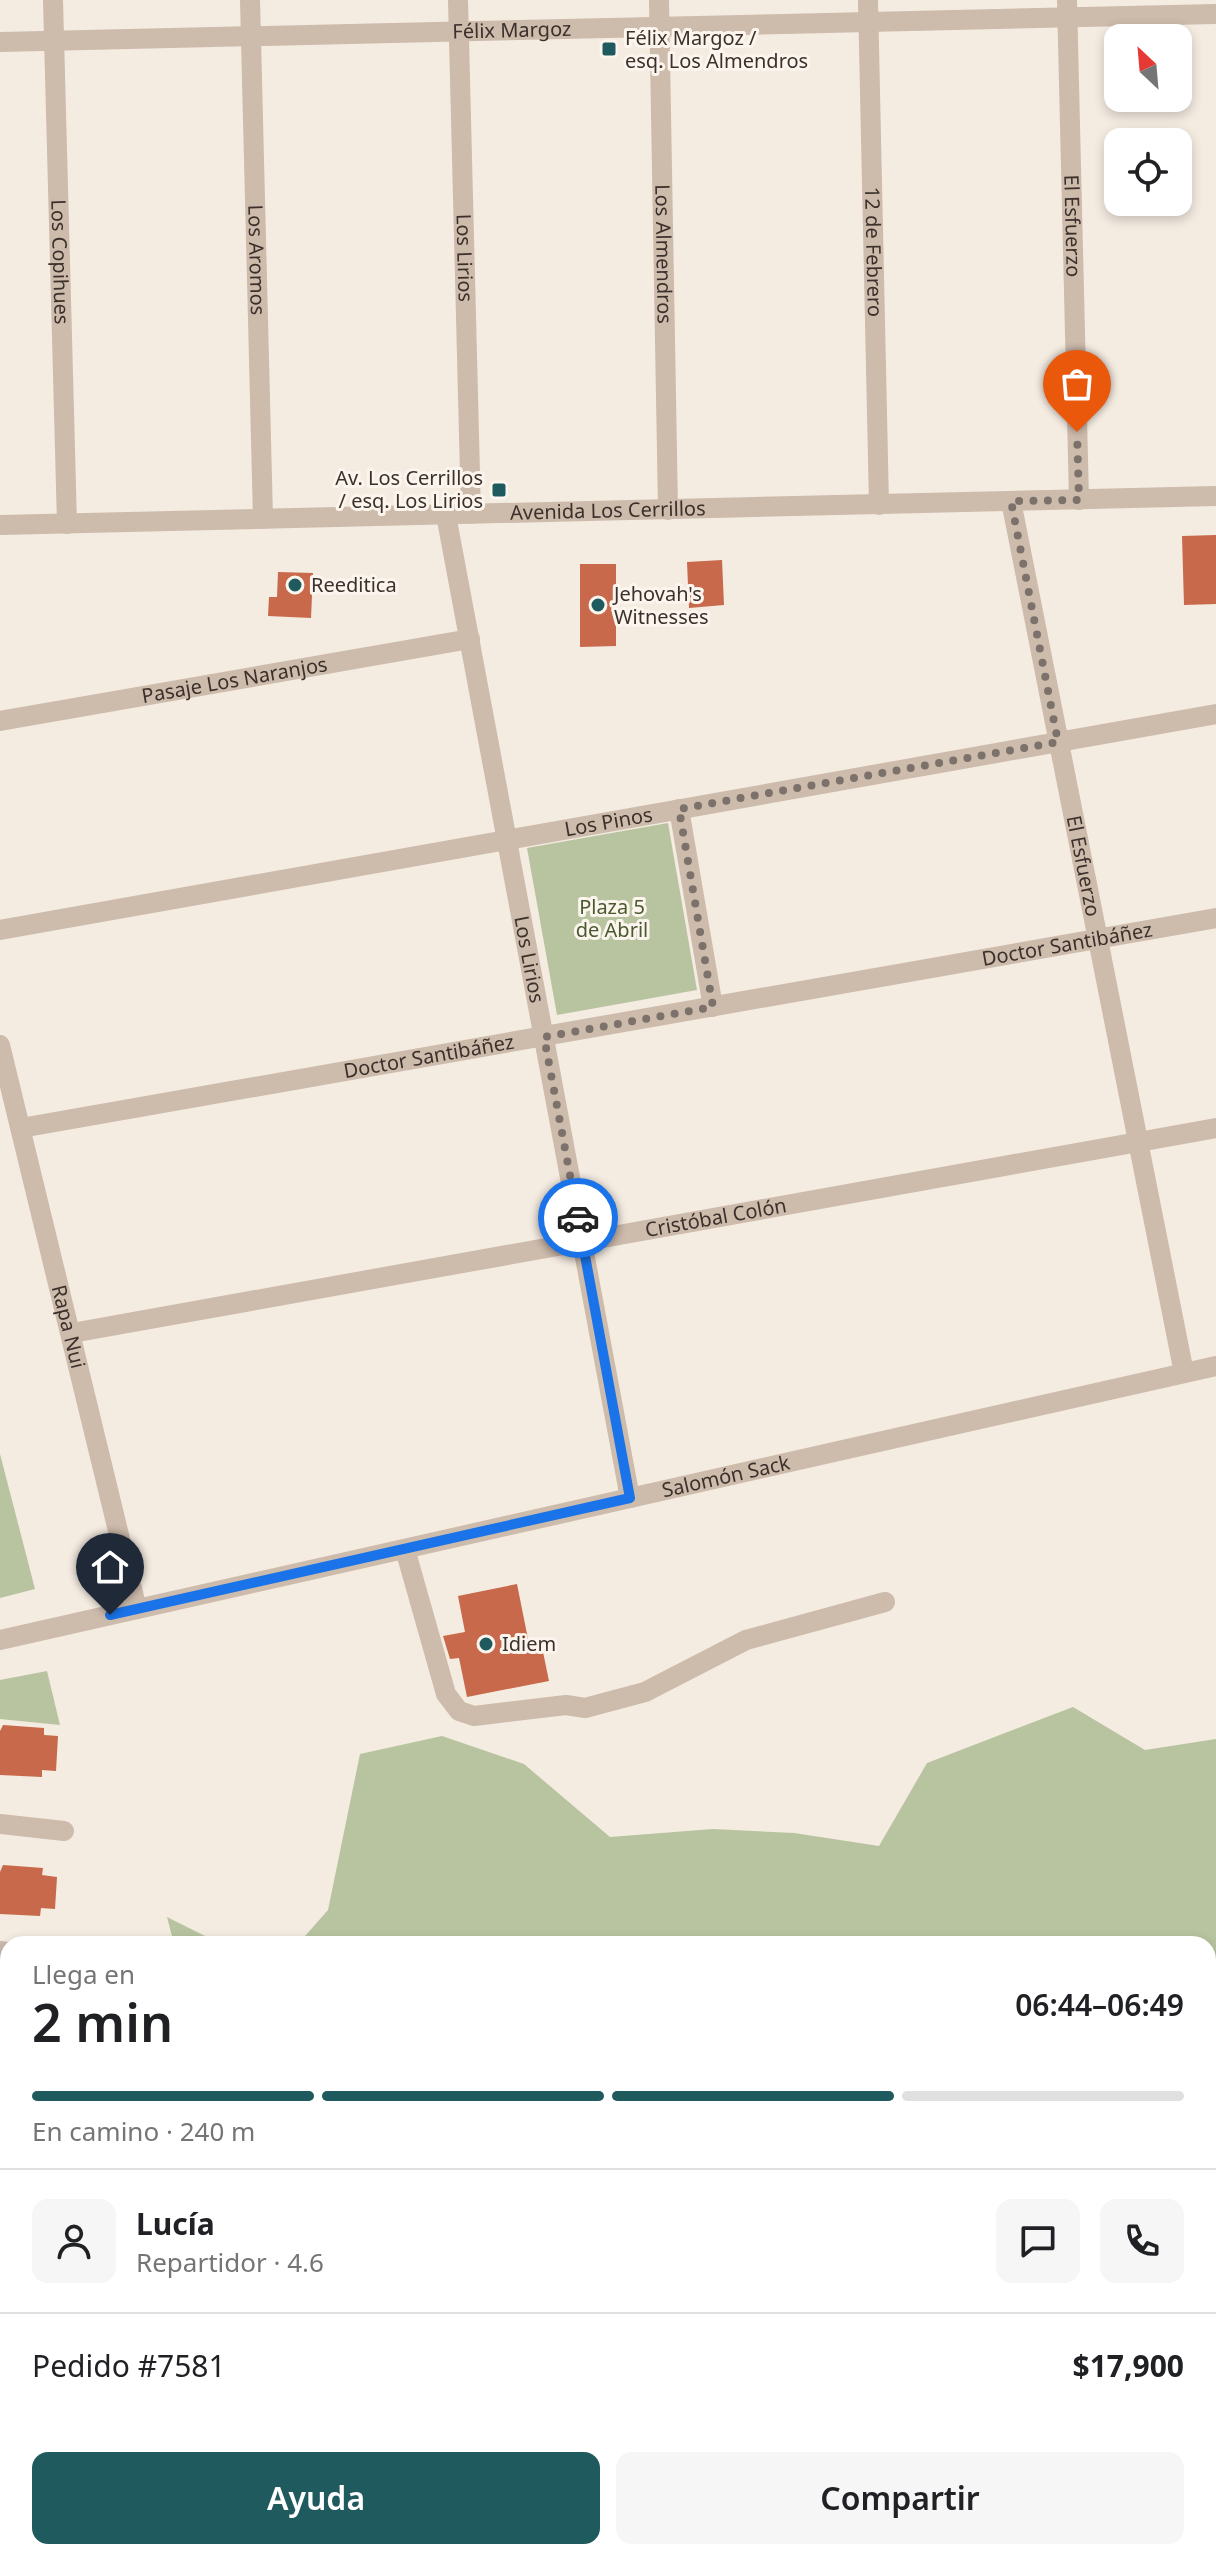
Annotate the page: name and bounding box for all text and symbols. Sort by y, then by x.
street label: Félix Margoz [452,15,572,45]
place label: Félix Margoz / esq. Los Almendros [625,24,808,74]
north arrow [1104,24,1192,112]
map controls [1104,24,1192,216]
marker: Félix Margoz / esq. Los Almendros [600,40,618,58]
button: locate [1104,128,1192,216]
street label: El Esfuerzo [1058,174,1088,278]
street label: Los Almendros [649,184,679,324]
street label: 12 de Febrero [859,187,889,317]
street label: Los Copihues [45,199,76,325]
street label: Los Aromos [242,204,272,316]
street label: Los Lirios [450,213,480,302]
pin [1043,350,1111,432]
icon: bag [1055,362,1099,406]
place label: Av. Los Cerrillos / esq. Los Lirios [335,464,483,514]
marker: Av. Los Cerrillos / esq. Los Lirios [490,481,508,499]
street label: Avenida Los Cerrillos [510,494,706,526]
place label: Reeditica [311,571,397,598]
marker: Reeditica [286,576,304,594]
place label: Jehovah's Witnesses [612,580,709,630]
marker: Jehovah's Witnesses [589,596,607,614]
street label: Pasaje Los Naranjos [139,650,329,709]
street label: Los Pinos [562,800,654,842]
street label: El Esfuerzo [1061,813,1107,919]
park label: Plaza 5 de Abril [576,893,648,943]
street label: Los Lirios [508,913,551,1005]
street label: Doctor Santibáñez [980,915,1154,972]
street label: Doctor Santibáñez [341,1028,516,1084]
courier [538,1178,618,1258]
street label: Cristóbal Colón [643,1191,789,1243]
icon: car [556,1196,600,1240]
street label: Rapa Nui [46,1282,92,1371]
street label: Salomón Sack [659,1448,793,1503]
pin [76,1533,144,1615]
icon: home [88,1545,132,1589]
place label: Idiem [502,1630,556,1657]
marker: Idiem [477,1635,495,1653]
text: Llega en [32,1956,135,1992]
text: 06:44–06:49 [1015,1984,1184,2025]
text: 2 min [32,1986,173,2057]
text: En camino · 240 m [32,2113,255,2149]
button: person [32,2199,116,2283]
button: chat [996,2199,1080,2283]
button: phone [1100,2199,1184,2283]
text: Lucía [136,2203,215,2244]
text: Repartidor · 4.6 [136,2244,324,2280]
text: Pedido #7581 [32,2345,226,2386]
text: $17,900 [1072,2345,1184,2386]
button: Ayuda [32,2452,600,2544]
button: Compartir [616,2452,1184,2544]

